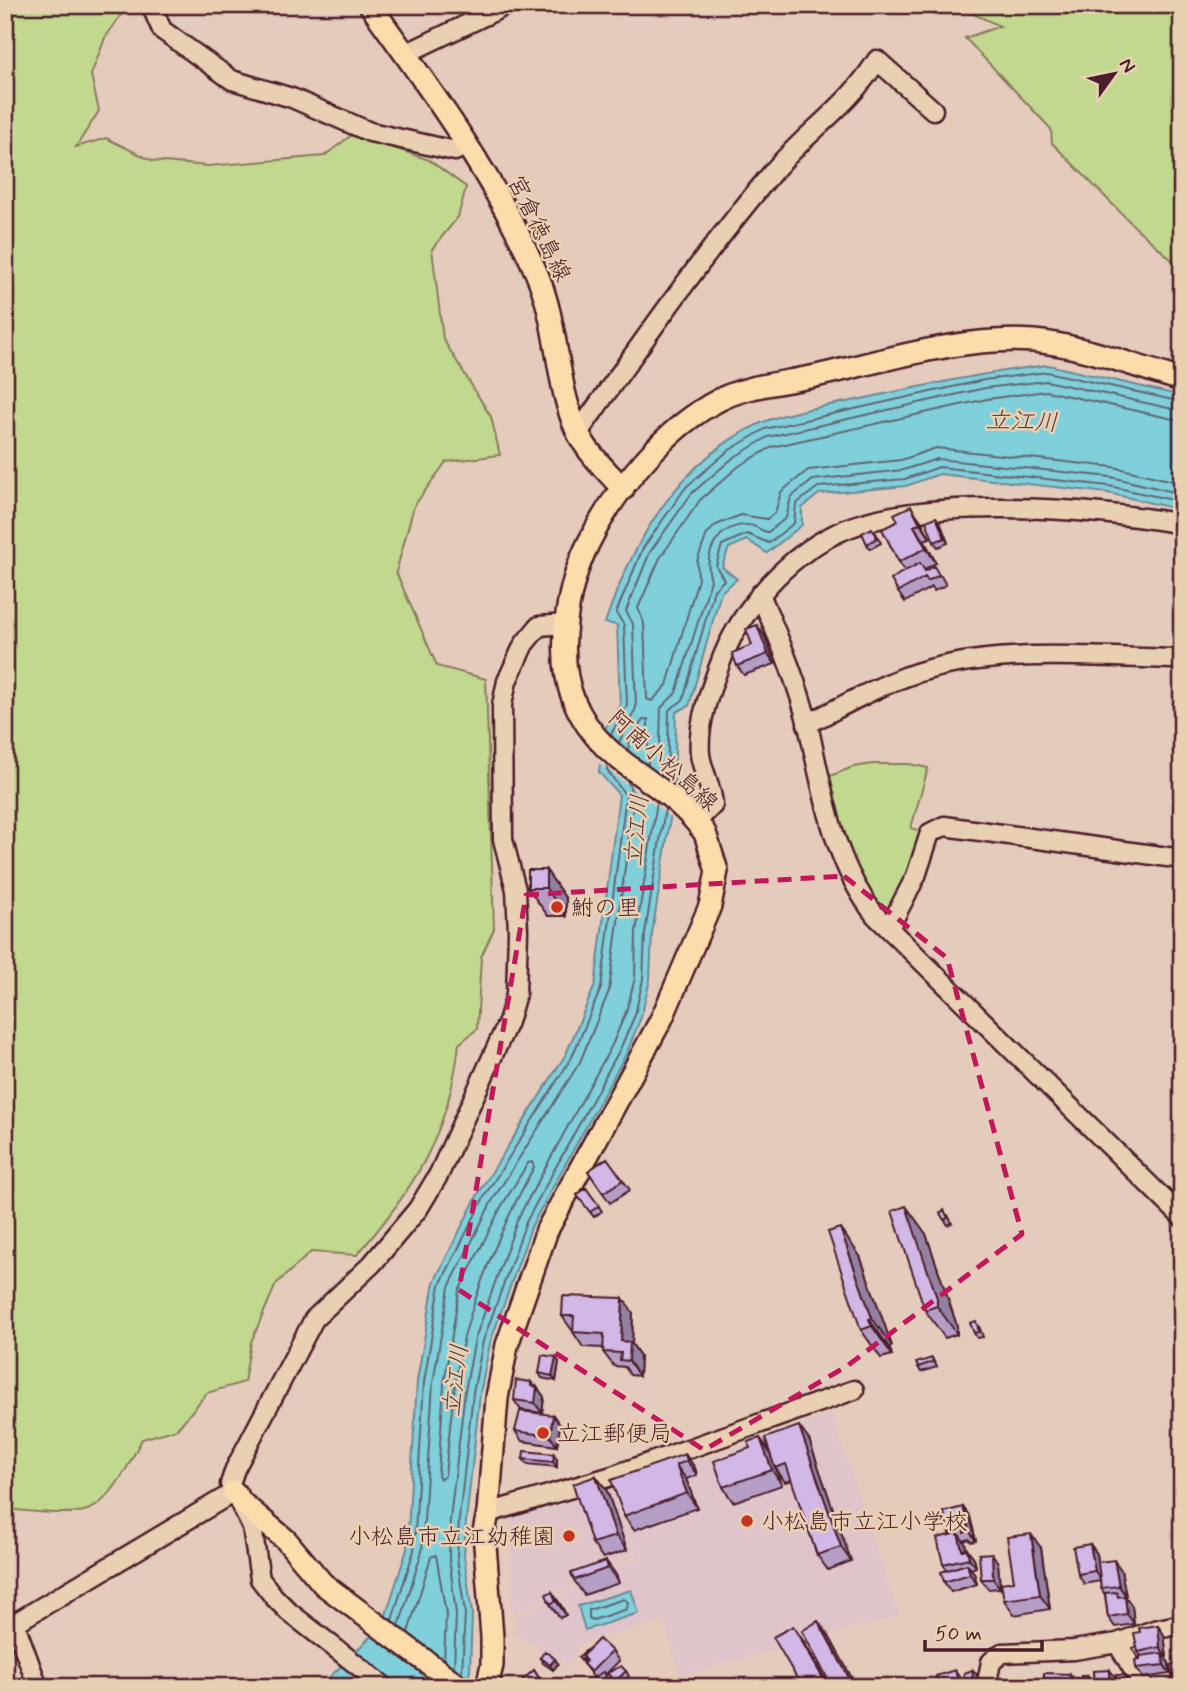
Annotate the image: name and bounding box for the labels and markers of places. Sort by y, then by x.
place label: 鮒の里 [571,894,640,924]
marker: 鮒の里 [549,899,565,915]
place label: 立江郵便局 [557,1420,672,1450]
marker: 立江郵便局 [535,1425,551,1441]
place label: 小松島市立江小学校 [761,1508,968,1538]
marker: 小松島市立江小学校 [739,1513,755,1529]
place label: 小松島市立江幼稚園 [348,1523,555,1553]
marker: 小松島市立江幼稚園 [561,1528,577,1544]

